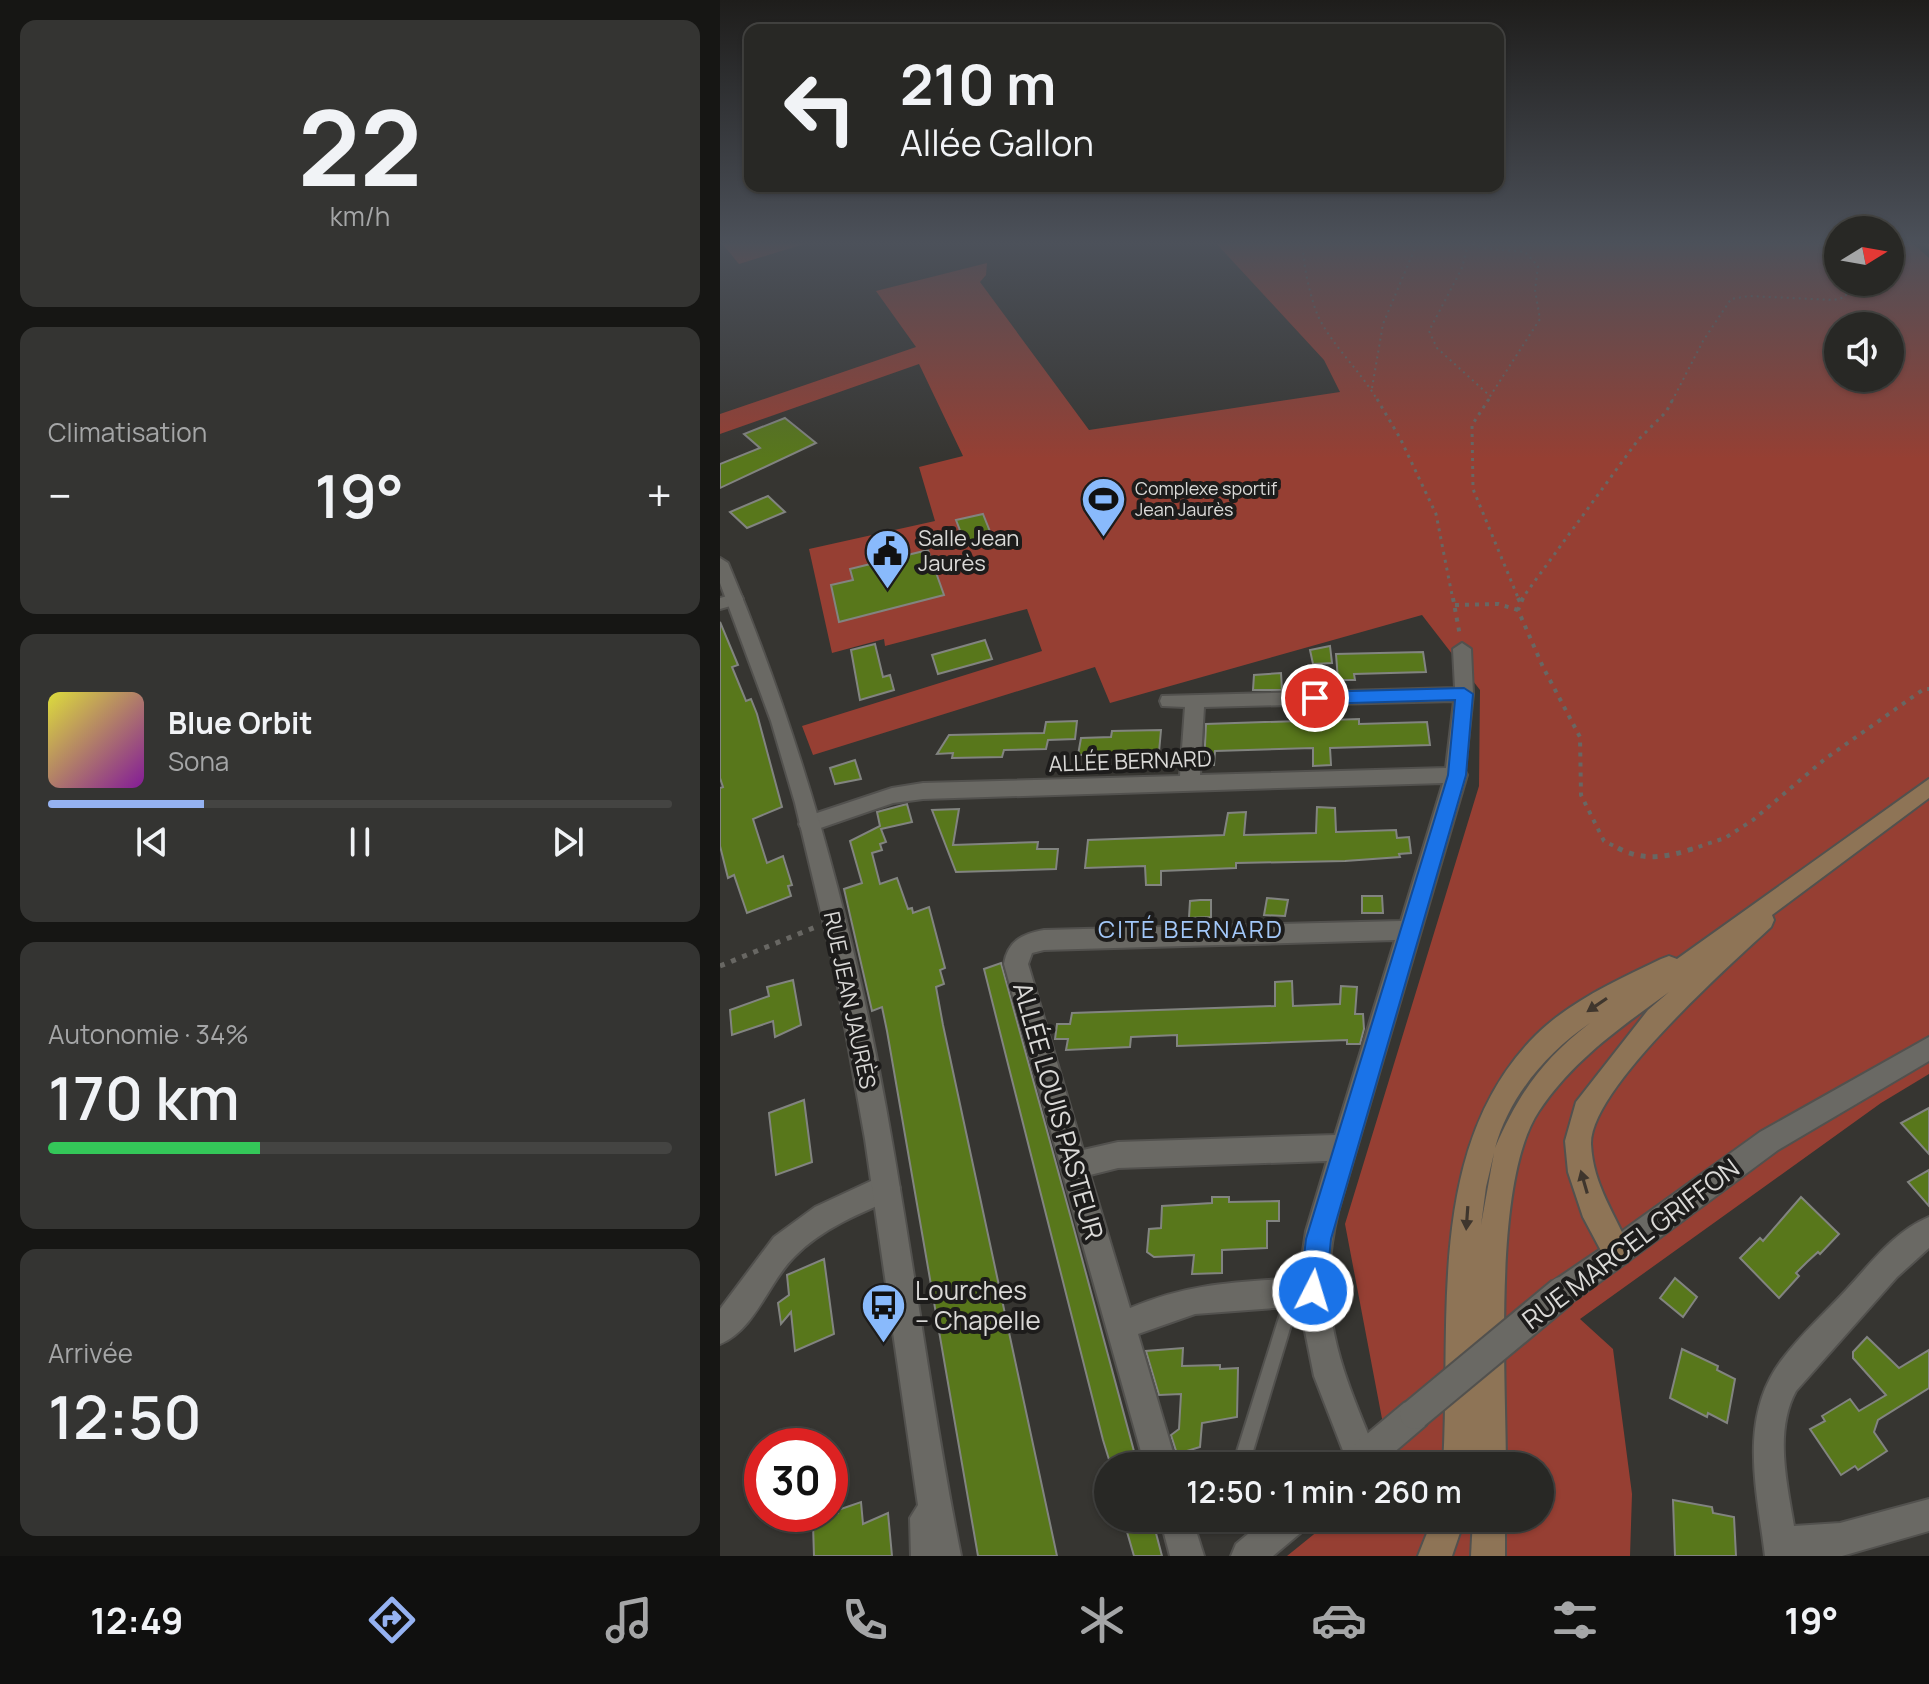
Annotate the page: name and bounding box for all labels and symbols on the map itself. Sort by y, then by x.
north arrow [1824,216,1904,296]
sports icon: Complexe sportif Jean Jaurès [1080,475,1128,538]
place label: Complexe sportif Jean Jaurès [1135,476,1278,521]
place label: Salle Jean Jaurès [918,523,1019,578]
public building icon: Salle Jean Jaurès [863,527,911,590]
pin [1281,664,1349,732]
street label: ALLÉE BERNARD [1048,743,1212,779]
street label: RUE JEAN JAURÈS [817,909,883,1091]
district label: CITÉ BERNARD [1098,912,1284,945]
street label: ALLÉE LOUIS PASTEUR [1005,978,1113,1244]
one-way arrow [1586,997,1607,1012]
street label: RUE MARCEL GRIFFON [1514,1150,1746,1337]
one-way arrow [1577,1170,1590,1194]
one-way arrow [1460,1206,1473,1231]
position arrow [1271,1249,1355,1333]
place label: Lourches – Chapelle [915,1272,1041,1338]
bus stop icon: Lourches – Chapelle [860,1282,908,1345]
speed limit sign: 30 [744,1428,848,1532]

